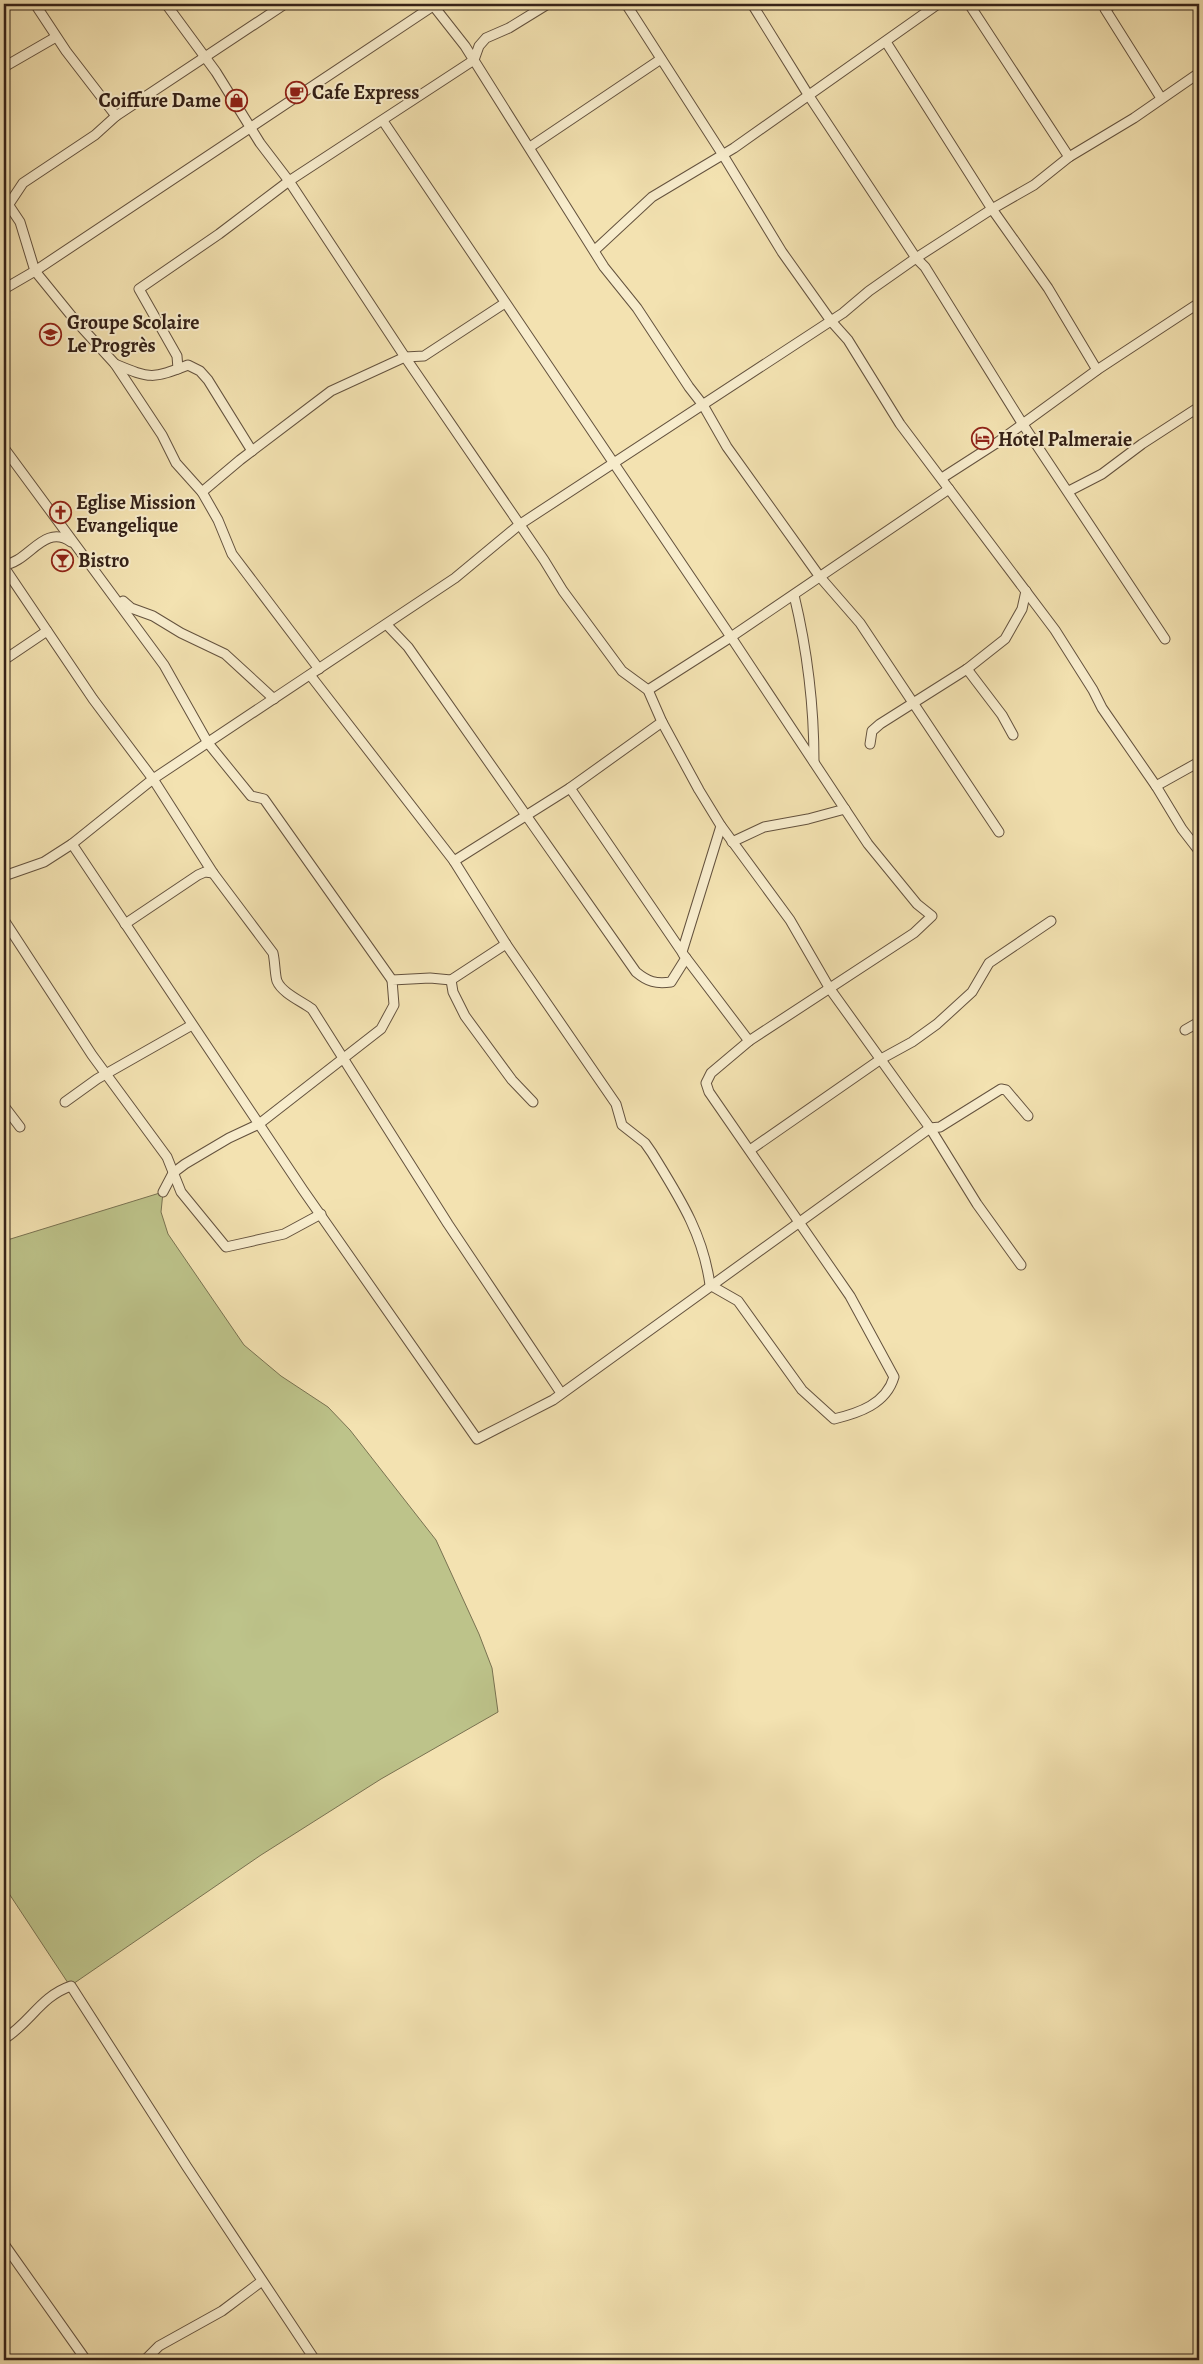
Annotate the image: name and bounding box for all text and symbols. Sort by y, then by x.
place label: Cafe Express [312,79,419,106]
cafe icon: Cafe Express [284,80,308,104]
place label: Coiffure Dame [98,87,221,114]
shop icon: Coiffure Dame [225,88,249,112]
place label: Groupe Scolaire Le Progrès [67,309,200,359]
school or university icon: Groupe Scolaire Le Progrès [39,322,63,346]
place label: Hotel Palmeraie [998,426,1132,453]
hotel icon: Hotel Palmeraie [970,427,994,451]
place label: Eglise Mission Evangelique [76,489,196,539]
church icon: Eglise Mission Evangelique [48,501,72,525]
place label: Bistro [78,547,129,574]
bar icon: Bistro [50,548,74,572]

